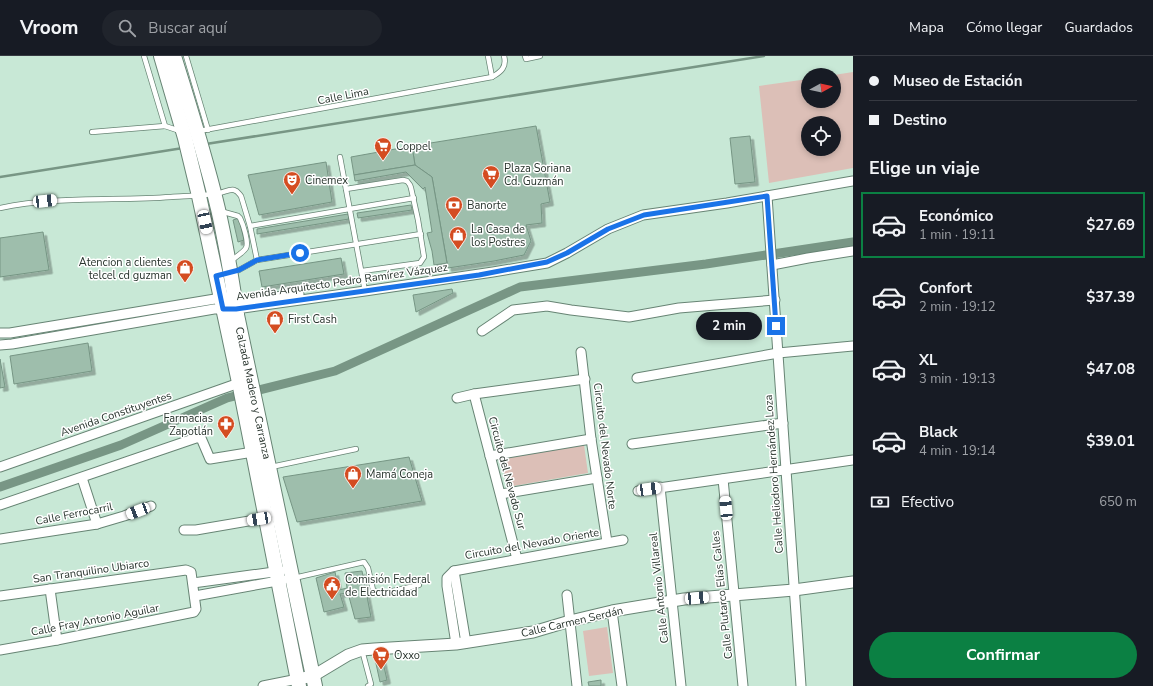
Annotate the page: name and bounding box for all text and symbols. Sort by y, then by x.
search box [102,10,382,46]
text: Vroom [20,15,78,41]
icon: search [116,17,138,39]
text: Buscar aquí [148,18,227,38]
text: Mapa [909,18,944,37]
text: Cómo llegar [966,18,1042,37]
text: Guardados [1064,18,1133,37]
north arrow [801,68,841,108]
map controls [801,68,841,156]
text: Museo de Estación [893,71,1022,91]
street label: Calle Lima [316,84,370,108]
text: Destino [893,110,947,130]
button: locate [801,116,841,156]
supermarket icon: Coppel [373,136,393,161]
place label: Coppel [396,139,432,154]
text: Elige un viaje [869,156,980,180]
place label: Plaza Soriana Cd. Guzmán [504,161,571,189]
supermarket icon: Plaza Soriana Cd. Guzmán [481,164,501,189]
theatre icon: Cinemex [282,170,302,195]
place label: Cinemex [305,173,348,188]
car [32,194,58,208]
bank icon: Banorte [444,195,464,220]
place label: Banorte [467,198,507,213]
text: Económico [919,206,993,226]
icon: car [871,207,907,243]
car [197,209,213,235]
text: $27.69 [1086,215,1135,235]
place label: La Casa de los Postres [471,222,525,250]
shop icon: La Casa de los Postres [448,225,468,250]
text: 1 min · 19:11 [919,226,995,244]
route start [291,244,309,262]
place label: Atencion a clientes telcel cd guzman [79,255,172,283]
shop icon: Atencion a clientes telcel cd guzman [175,258,195,283]
street label: Avenida Arquitecto Pedro Ramírez Vázquez [235,260,449,304]
text: Confort [919,278,972,298]
icon: car [871,279,907,315]
text: $37.39 [1086,287,1135,307]
text: 2 min · 19:12 [919,298,995,316]
shop icon: First Cash [265,309,285,334]
place label: First Cash [288,312,337,327]
callout: 2 min [696,312,762,340]
text: 2 min [712,317,746,335]
route end [767,317,785,335]
street label: Calzada Madero y Carranza [232,325,274,461]
text: XL [919,350,938,370]
icon: car [871,351,907,387]
text: $47.08 [1086,359,1135,379]
text: 3 min · 19:13 [919,370,995,388]
street label: Circuito del Nevado Norte [590,382,620,510]
street label: Avenida Constituyentes [58,388,174,440]
street label: Calle Heliodoro Hernández Loza [761,394,787,554]
place label: Farmacias Zapotlán [163,411,213,439]
pharmacy icon: Farmacias Zapotlán [216,414,236,439]
street label: Circuito del Nevado Sur [485,415,529,531]
text: Black [919,422,957,442]
icon: car [871,423,907,459]
text: $39.01 [1086,431,1135,451]
text: 4 min · 19:14 [919,442,995,460]
shop icon: Mamá Coneja [343,464,363,489]
place label: Mamá Coneja [366,467,433,482]
car [636,481,662,497]
icon: cash [869,491,891,513]
text: Efectivo [901,492,954,512]
text: 650 m [1099,493,1137,511]
car [719,496,733,520]
street label: Calle Ferrocarril [34,499,115,529]
car [125,501,151,521]
car [246,511,272,527]
street label: Circuito del Nevado Oriente [464,525,600,563]
street label: Calle Plutarco Elías Calles [708,530,736,660]
street label: Calle Antonio Villareal [646,531,672,644]
street label: San Tranquilino Ubiarco [32,555,150,587]
place label: Comisión Federal de Electricidad [345,572,431,600]
public building icon: Comisión Federal de Electricidad [322,575,342,600]
car [685,591,709,605]
street label: Calle Fray Antonio Aguilar [30,600,160,640]
street label: Calle Carmen Serdán [519,603,625,641]
button: Confirmar [869,632,1137,678]
supermarket icon: Oxxo [371,645,391,670]
place label: Oxxo [394,648,420,663]

